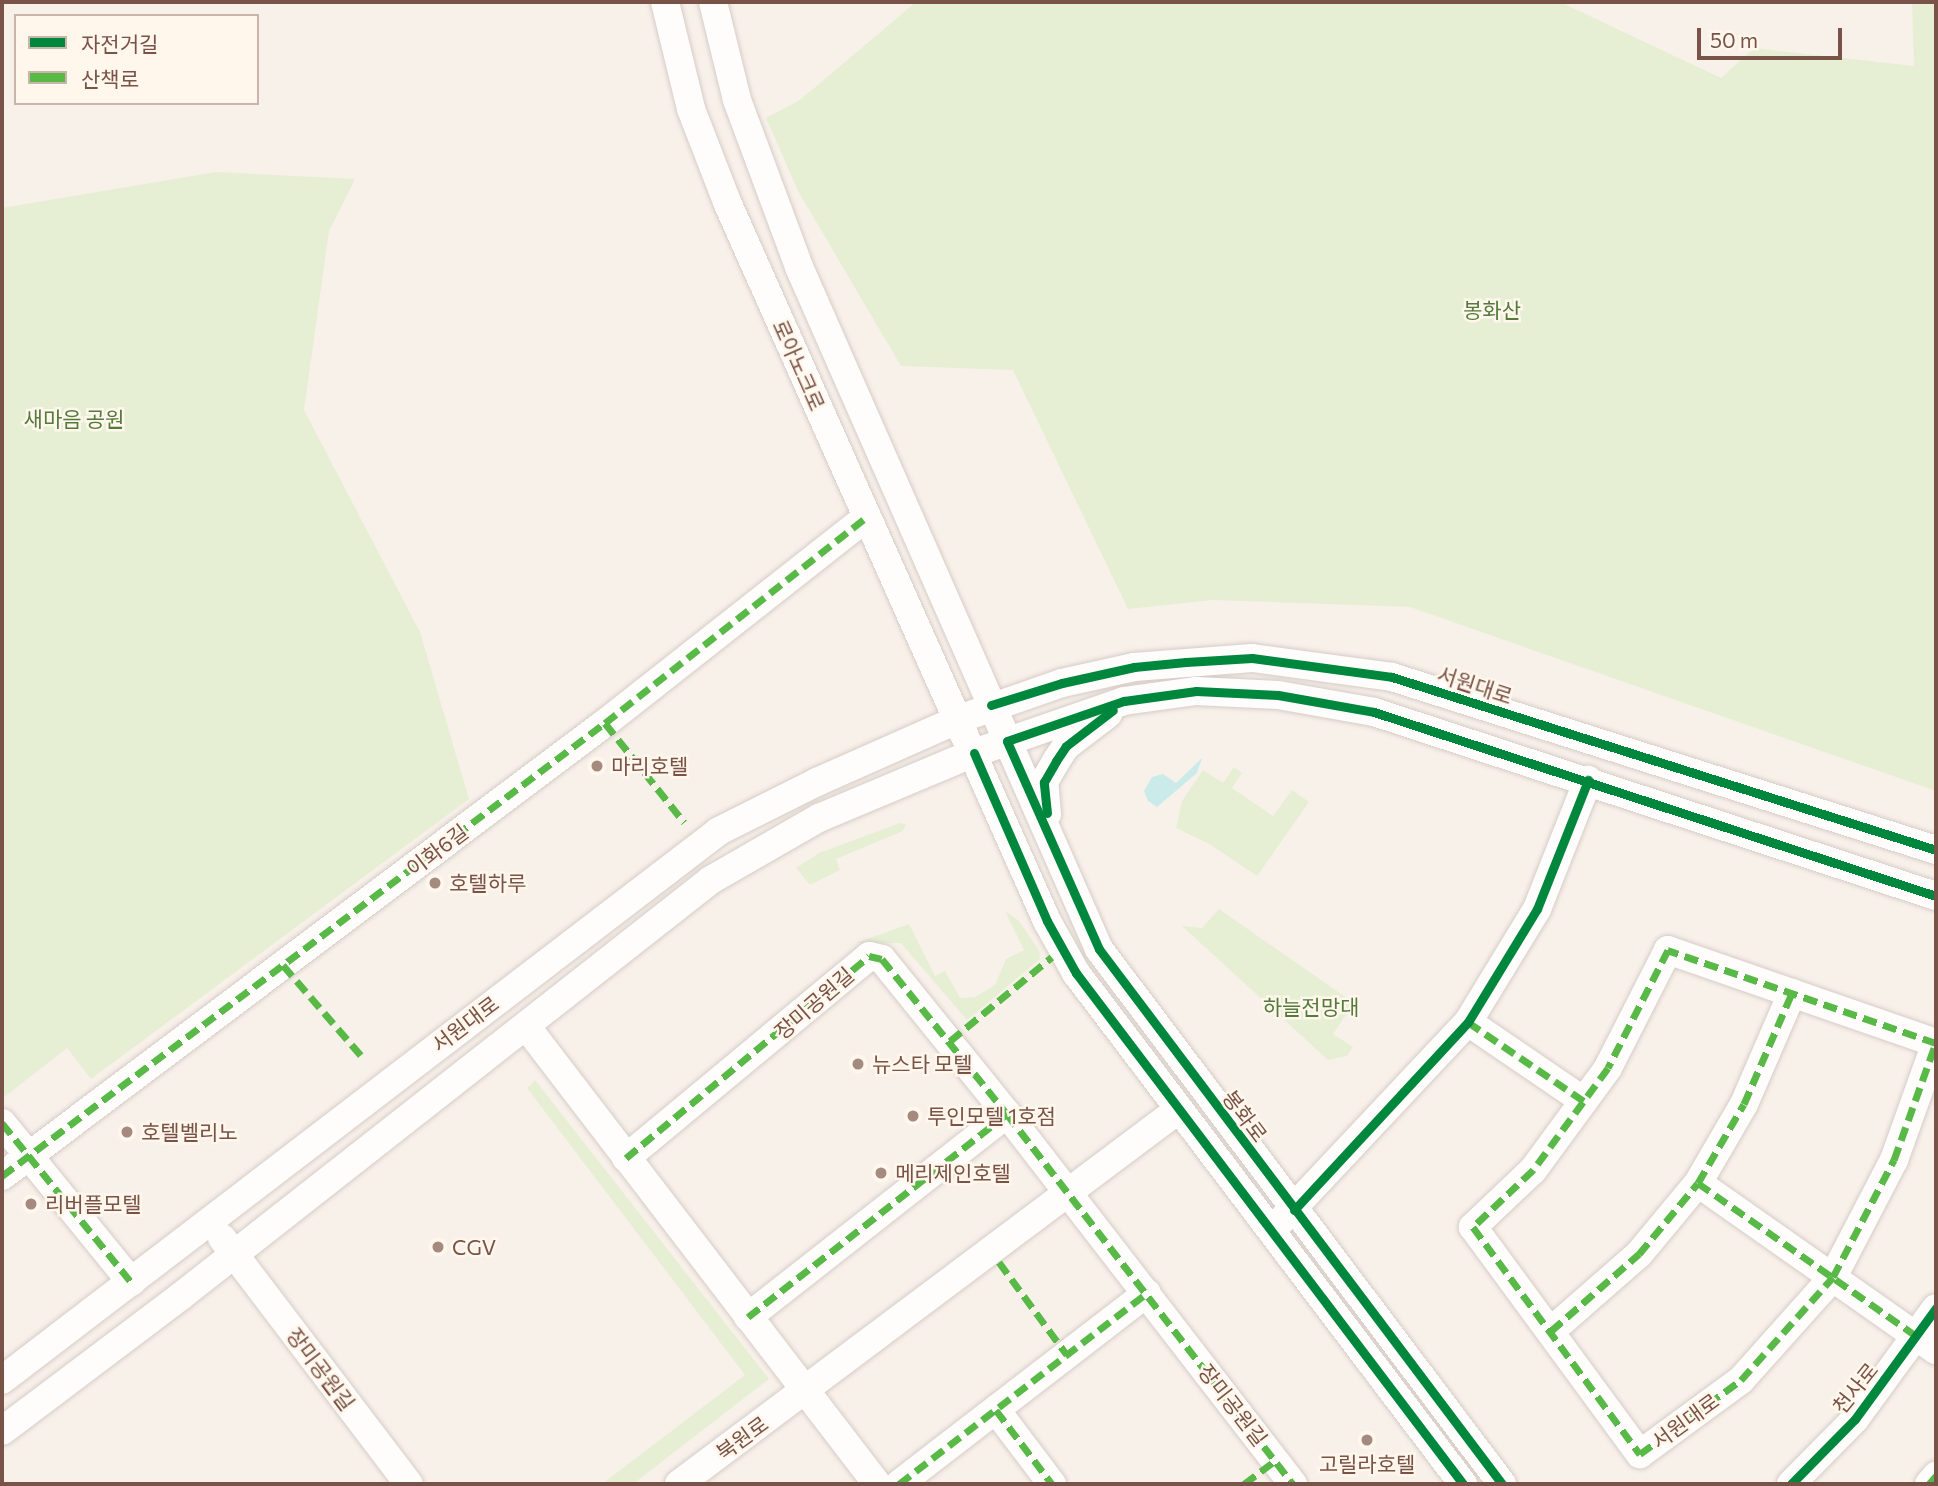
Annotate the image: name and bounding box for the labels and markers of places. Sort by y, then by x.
place label: 마리호텔 [611,753,688,779]
marker: 마리호텔 [589,758,605,774]
place label: 호텔하루 [449,870,526,896]
marker: 호텔하루 [427,875,443,891]
place label: 뉴스타 모텔 [872,1051,973,1077]
marker: 뉴스타 모텔 [850,1056,866,1072]
place label: 투인모텔 1호점 [927,1103,1056,1129]
marker: 투인모텔 1호점 [905,1108,921,1124]
place label: 호텔벨리노 [141,1119,238,1145]
marker: 호텔벨리노 [119,1124,135,1140]
place label: 메리제인호텔 [895,1160,1011,1186]
marker: 메리제인호텔 [873,1165,889,1181]
place label: 리버플모텔 [45,1191,142,1217]
marker: 리버플모텔 [23,1196,39,1212]
place label: CGV [452,1234,496,1260]
marker: CGV [430,1239,446,1255]
marker: 고릴라호텔 [1359,1432,1375,1448]
place label: 고릴라호텔 [1319,1451,1415,1477]

